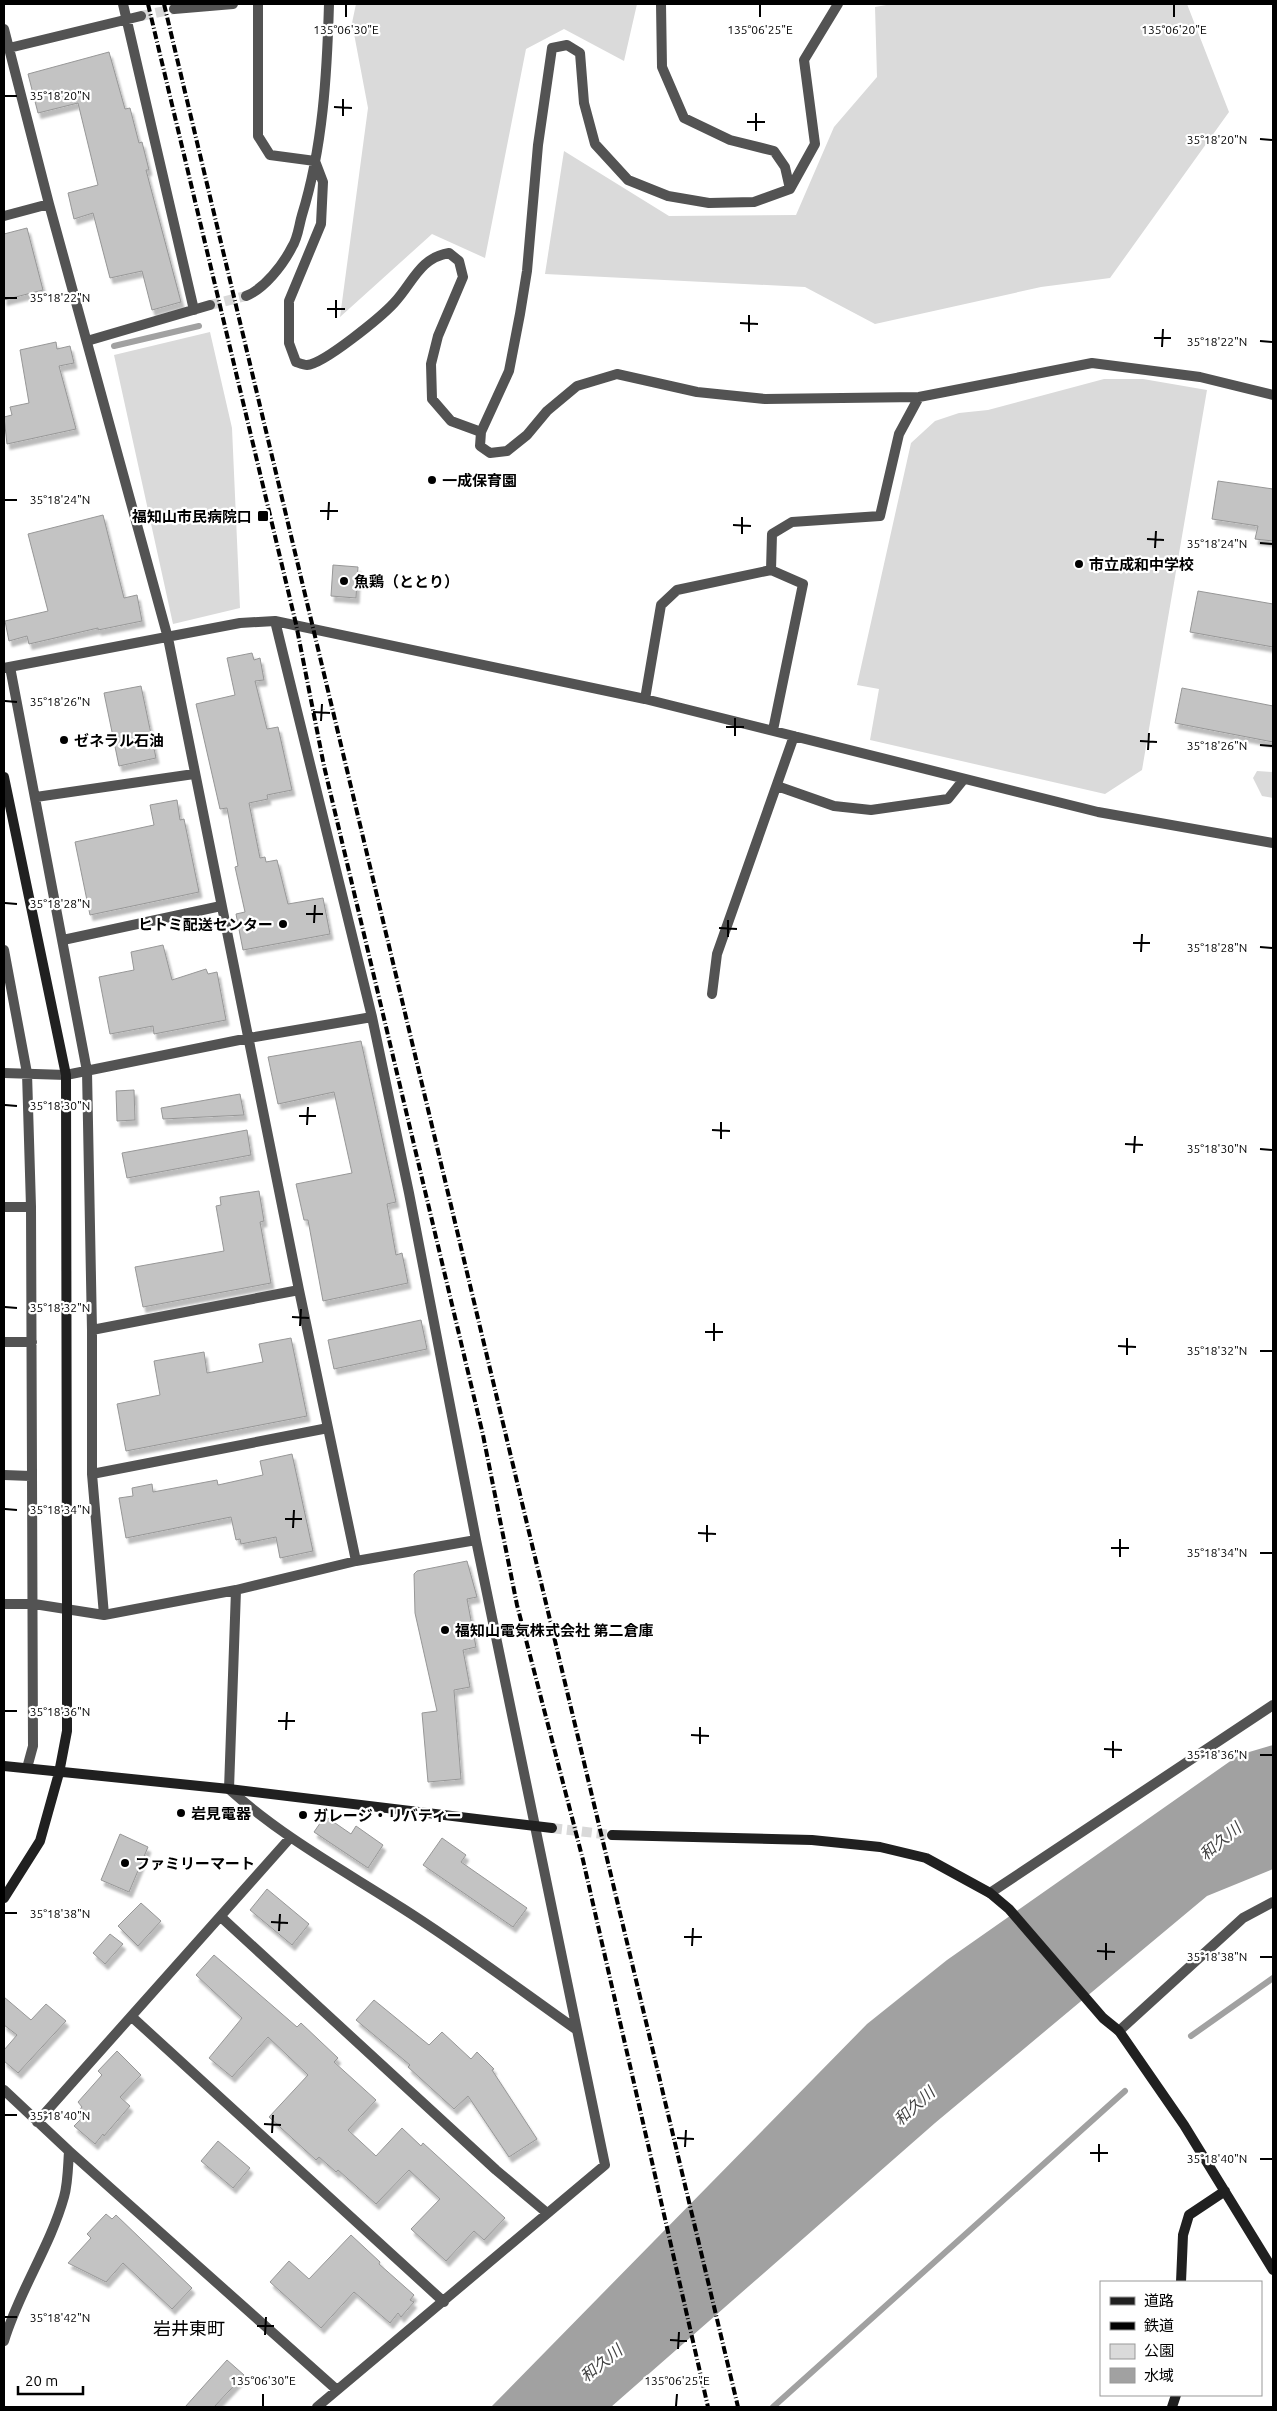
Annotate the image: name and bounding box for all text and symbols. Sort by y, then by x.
text: 135°06'30"E [313,23,379,36]
text: 135°06'25"E [727,23,793,36]
text: 135°06'20"E [1141,23,1207,36]
text: 35°18'20"N [30,89,90,102]
text: 35°18'20"N [1187,133,1247,146]
text: 35°18'22"N [30,291,90,304]
text: 35°18'22"N [1187,335,1247,348]
place label: 一成保育園 [442,472,517,489]
marker: 一成保育園 [426,474,438,486]
text: 35°18'24"N [30,493,90,506]
place label: 福知山市民病院口 [131,508,252,525]
marker: 福知山市民病院口 [256,509,270,523]
text: 35°18'24"N [1187,537,1247,550]
place label: 市立成和中学校 [1089,556,1194,573]
marker: 市立成和中学校 [1073,558,1085,570]
place label: 魚鶏（ととり） [354,573,459,590]
marker: 魚鶏（ととり） [338,575,350,587]
text: 35°18'26"N [30,695,90,708]
place label: ゼネラル石油 [74,732,164,749]
marker: ゼネラル石油 [58,734,70,746]
text: 35°18'26"N [1187,739,1247,752]
text: 35°18'28"N [30,897,90,910]
place label: ヒトミ配送センター [138,916,273,933]
marker: ヒトミ配送センター [277,918,289,930]
text: 35°18'28"N [1187,941,1247,954]
text: 35°18'30"N [30,1099,90,1112]
text: 35°18'30"N [1187,1142,1247,1155]
text: 35°18'32"N [30,1301,90,1314]
text: 35°18'32"N [1187,1344,1247,1357]
text: 35°18'34"N [30,1503,90,1516]
text: 35°18'34"N [1187,1546,1247,1559]
place label: 福知山電気株式会社 第二倉庫 [454,1622,654,1639]
marker: 福知山電気株式会社 第二倉庫 [439,1624,451,1636]
text: 35°18'36"N [30,1705,90,1718]
text: 35°18'36"N [1187,1748,1247,1761]
place label: 岩見電器 [191,1805,252,1822]
marker: 岩見電器 [175,1807,187,1819]
place label: ガレージ・リバティー [313,1807,462,1824]
marker: ガレージ・リバティー [297,1809,309,1821]
water label: 和久川 [1196,1817,1246,1863]
place label: ファミリーマート [135,1855,255,1872]
marker: ファミリーマート [119,1857,131,1869]
text: 35°18'38"N [30,1907,90,1920]
text: 35°18'38"N [1187,1950,1247,1963]
water label: 和久川 [890,2082,939,2129]
text: 35°18'40"N [30,2109,90,2122]
text: 35°18'40"N [1187,2152,1247,2165]
legend [1100,2281,1262,2396]
text: 道路 [1144,2292,1174,2309]
text: 35°18'42"N [30,2311,90,2324]
text: 鉄道 [1144,2317,1174,2334]
district label: 岩井東町 [153,2318,225,2338]
water label: 和久川 [577,2340,627,2385]
text: 公園 [1144,2342,1174,2359]
scale bar [18,2364,82,2396]
text: 水域 [1144,2367,1174,2384]
text: 20 m [25,2372,58,2389]
text: 135°06'30"E [230,2374,296,2387]
text: 135°06'25"E [644,2374,710,2387]

